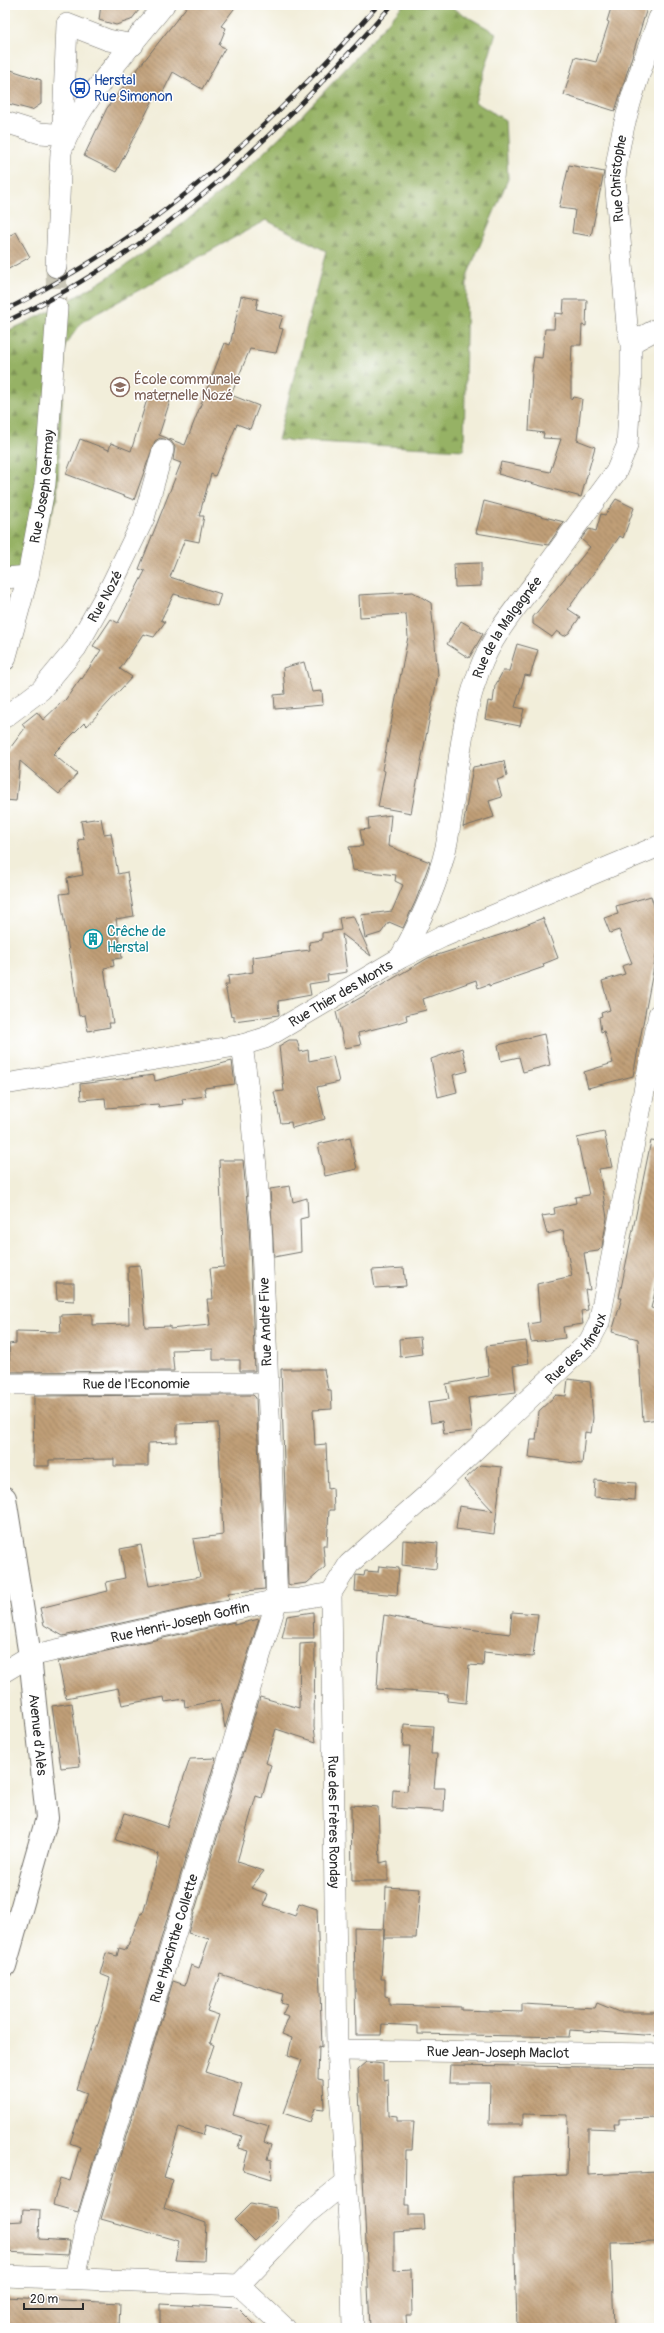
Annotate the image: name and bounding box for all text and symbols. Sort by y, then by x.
place label: Herstal Rue Simonon [94,72,173,105]
bus stop icon: Herstal Rue Simonon [69,77,91,99]
street label: Rue Christophe [607,134,631,223]
place label: École communale maternelle Nozé [134,370,241,404]
school or university icon: École communale maternelle Nozé [109,376,131,398]
street label: Rue Joseph Germay [26,429,58,545]
street label: Rue Nozé [84,568,126,626]
street label: Rue de la Malgagnée [469,573,546,681]
place label: Crêche de Herstal [107,923,166,956]
building icon: Crêche de Herstal [82,928,104,950]
street label: Rue Thier des Monts [286,956,396,1031]
street label: Rue André Five [255,1277,276,1367]
street label: Rue des Hineux [542,1312,610,1388]
street label: Rue de l'Economie [82,1375,190,1393]
street label: Rue Henri-Joseph Goffin [109,1599,251,1646]
street label: Avenue d'Alès [25,1693,51,1777]
street label: Rue des Frères Ronday [324,1755,343,1889]
street label: Rue Hyacinthe Collette [147,1872,202,2005]
street label: Rue Jean-Joseph Maclot [427,2043,570,2062]
scale bar [24,2285,83,2311]
text: 20 m [30,2292,59,2307]

